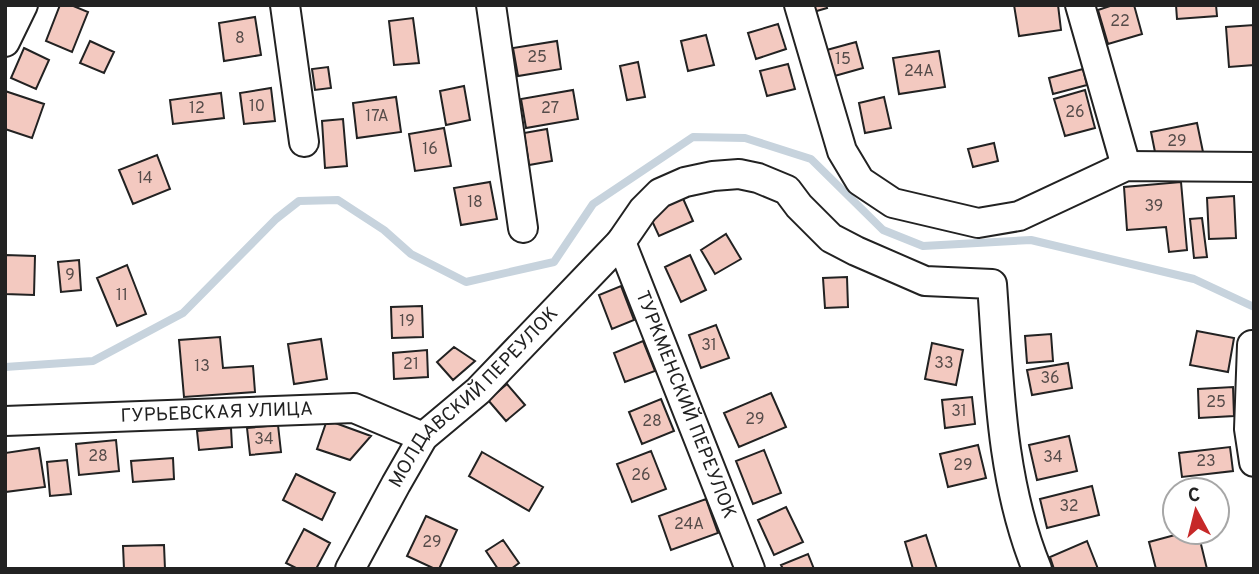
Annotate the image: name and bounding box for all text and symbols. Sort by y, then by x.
house number: 22 [1110,12,1130,32]
house number: 8 [235,29,245,49]
house number: 25 [527,48,547,68]
house number: 15 [835,50,851,70]
house number: 24А [904,62,934,82]
house number: 10 [249,97,265,117]
house number: 12 [189,99,205,119]
house number: 27 [541,99,559,119]
house number: 26 [1065,103,1085,123]
house number: 17А [365,107,389,127]
house number: 29 [1167,132,1187,152]
house number: 16 [422,140,438,160]
house number: 14 [137,169,153,189]
house number: 18 [467,193,483,213]
house number: 39 [1145,197,1163,217]
house number: 9 [65,266,75,286]
house number: 11 [116,286,128,306]
street label: ТУРКМЕНСКИЙ ПЕРЕУЛОК [630,287,741,522]
street label: МОЛДАВСКИЙ ПЕРЕУЛОК [384,302,564,492]
house number: 19 [399,312,415,332]
house number: 31 [701,336,717,356]
house number: 33 [934,354,954,374]
house number: 21 [403,355,419,375]
house number: 13 [194,357,210,377]
house number: 36 [1040,369,1060,389]
house number: 25 [1206,393,1226,413]
street label: ГУРЬЕВСКАЯ УЛИЦА [120,398,314,429]
house number: 31 [951,402,967,422]
house number: 29 [745,410,765,430]
house number: 28 [642,412,662,432]
house number: 34 [254,430,274,450]
house number: 28 [88,447,108,467]
house number: 34 [1043,448,1063,468]
house number: 23 [1196,452,1216,472]
house number: 29 [953,456,973,476]
house number: 26 [631,466,651,486]
north arrow [1161,476,1231,546]
text: С [1187,483,1202,509]
house number: 32 [1059,497,1079,517]
house number: 24А [674,515,704,535]
house number: 29 [422,533,442,553]

